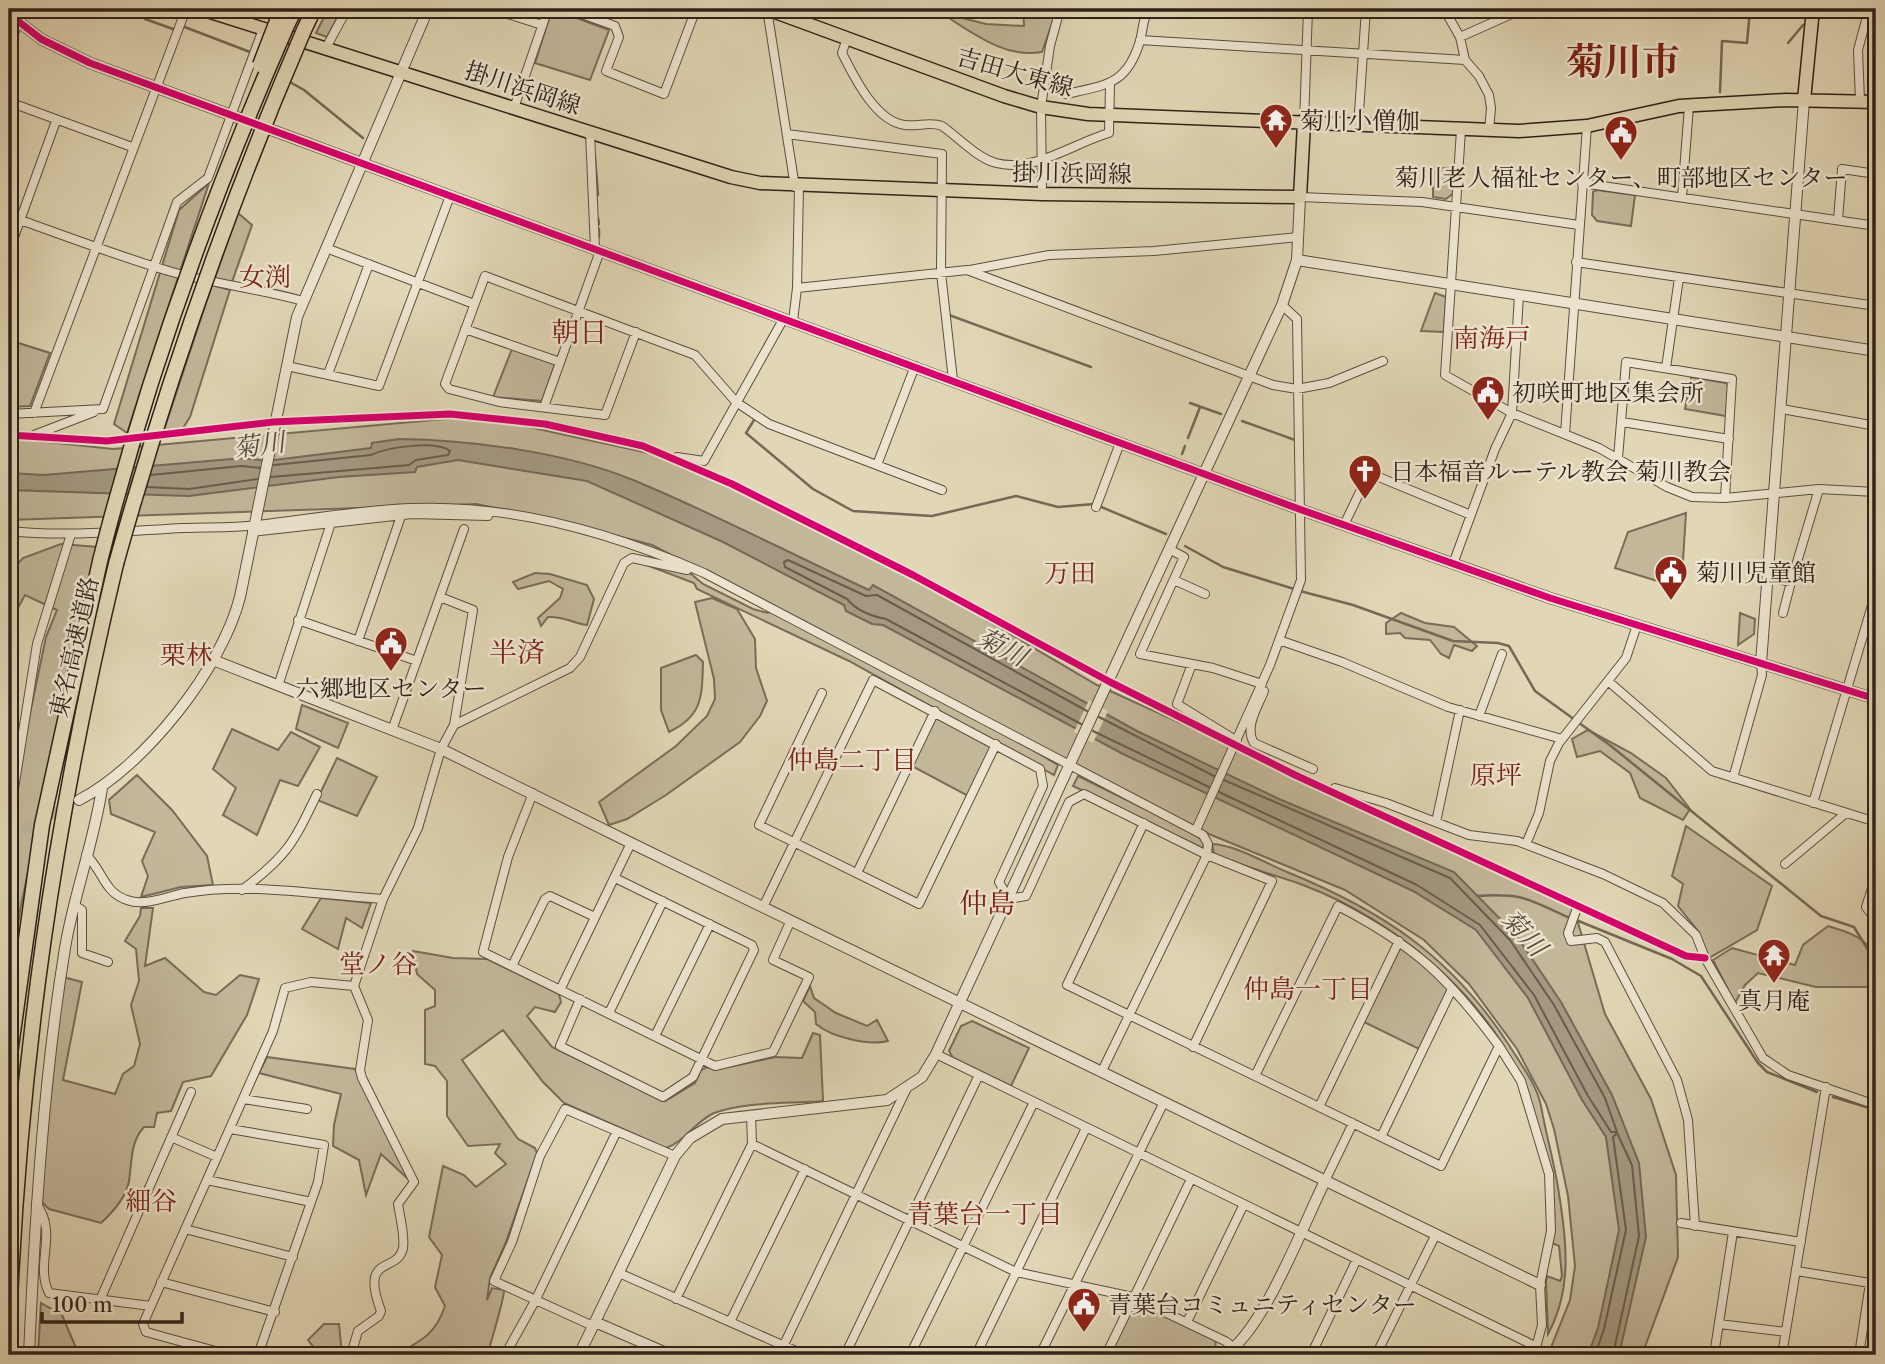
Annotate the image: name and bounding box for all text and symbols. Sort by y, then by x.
district label: 菊川市 [1566,38,1680,85]
street label: 吉田大東線 [953,42,1077,102]
street label: 掛川浜岡線 [461,56,585,120]
temple icon: 菊川小僧伽 [1257,101,1295,150]
place label: 菊川小僧伽 [1300,106,1420,135]
public building icon: 菊川老人福祉センター、町部地区センター [1602,113,1640,162]
street label: 掛川浜岡線 [1012,157,1132,189]
place label: 菊川老人福祉センター、町部地区センター [1394,163,1848,192]
district label: 女渕 [239,261,291,293]
district label: 朝日 [551,315,607,349]
district label: 南海戸 [1453,322,1531,354]
public building icon: 初咲町地区集会所 [1469,373,1507,422]
place label: 初咲町地区集会所 [1512,378,1704,407]
water label: 菊川 [231,425,290,464]
church icon: 日本福音ルーテル教会 菊川教会 [1346,452,1384,501]
place label: 日本福音ルーテル教会 菊川教会 [1390,457,1731,486]
public building icon: 菊川児童館 [1652,553,1690,602]
district label: 万田 [1044,557,1096,589]
place label: 菊川児童館 [1696,558,1816,587]
street label: 東名高速道路 [44,574,104,720]
water label: 菊川 [972,621,1035,674]
public building icon: 六郷地区センター [372,624,410,673]
district label: 半済 [489,635,545,669]
district label: 栗林 [160,639,212,671]
place label: 六郷地区センター [295,674,487,703]
district label: 仲島二丁目 [787,744,917,776]
district label: 原坪 [1470,759,1522,791]
district label: 仲島 [959,886,1015,920]
water label: 菊川 [1495,903,1555,965]
temple icon: 真月庵 [1755,936,1793,985]
district label: 堂ノ谷 [339,948,417,980]
district label: 仲島一丁目 [1243,973,1373,1005]
place label: 真月庵 [1738,986,1810,1015]
district label: 細谷 [125,1185,177,1217]
district label: 青葉台一丁目 [907,1198,1063,1230]
scale bar [42,1280,182,1324]
public building icon: 青葉台コミュニティセンター [1065,1285,1103,1334]
place label: 青葉台コミュニティセンター [1108,1290,1417,1319]
text: 100 m [52,1292,113,1317]

